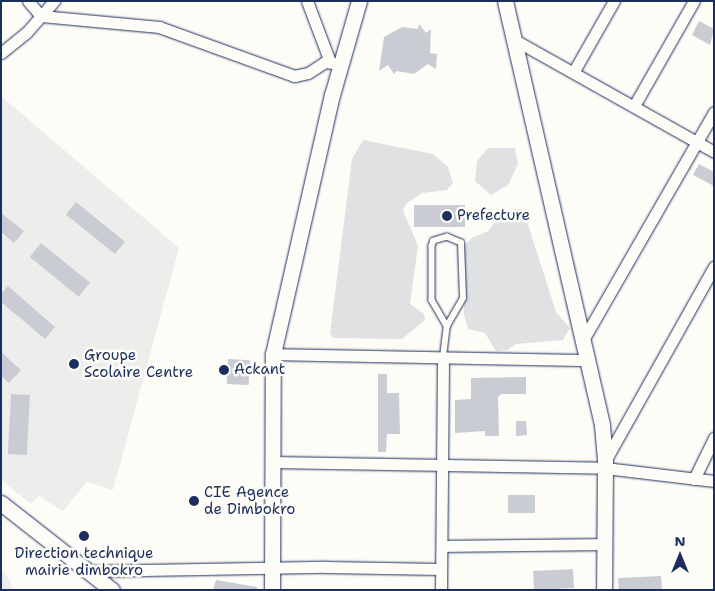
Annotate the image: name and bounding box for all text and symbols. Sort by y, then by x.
place label: Prefecture [457,207,530,225]
marker: Prefecture [441,210,453,222]
place label: Groupe Scolaire Centre [84,346,193,381]
marker: Groupe Scolaire Centre [68,358,80,370]
place label: Ackant [234,361,285,379]
marker: Ackant [218,364,230,376]
place label: CIE Agence de Dimbokro [204,483,295,518]
marker: CIE Agence de Dimbokro [188,495,200,507]
marker: Direction technique mairie dimbokro [78,530,90,542]
north arrow [655,531,705,581]
text: N [674,532,686,550]
place label: Direction technique mairie dimbokro [14,544,154,579]

